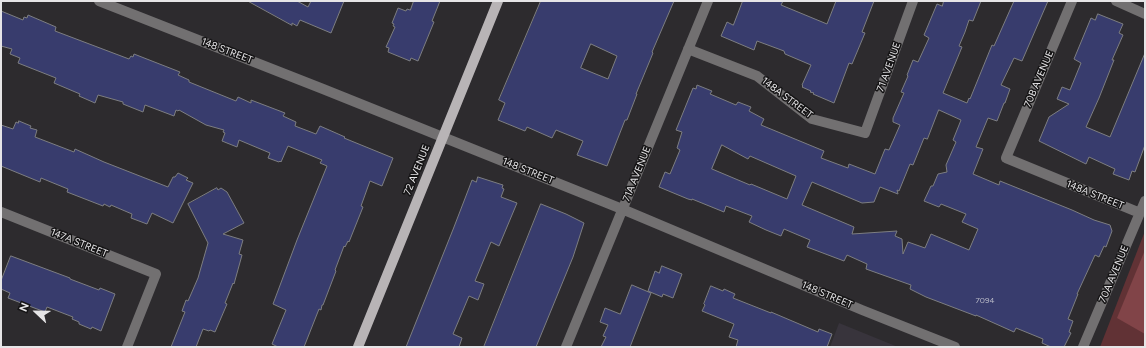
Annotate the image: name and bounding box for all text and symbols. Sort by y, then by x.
street label: 148 STREET [200,36,254,66]
street label: 71 AVENUE [874,41,904,93]
street label: 70B AVENUE [1022,49,1056,109]
street label: 148A STREET [759,75,815,121]
street label: 72 AVENUE [401,143,433,197]
street label: 71A AVENUE [620,145,654,203]
street label: 148 STREET [501,155,555,187]
street label: 148A STREET [1064,178,1126,212]
street label: 147A STREET [49,226,109,260]
street label: 70A AVENUE [1097,244,1131,304]
street label: 148 STREET [800,279,854,311]
north arrow [16,292,56,332]
house number: 7094 [976,296,994,306]
text: N [17,301,32,314]

